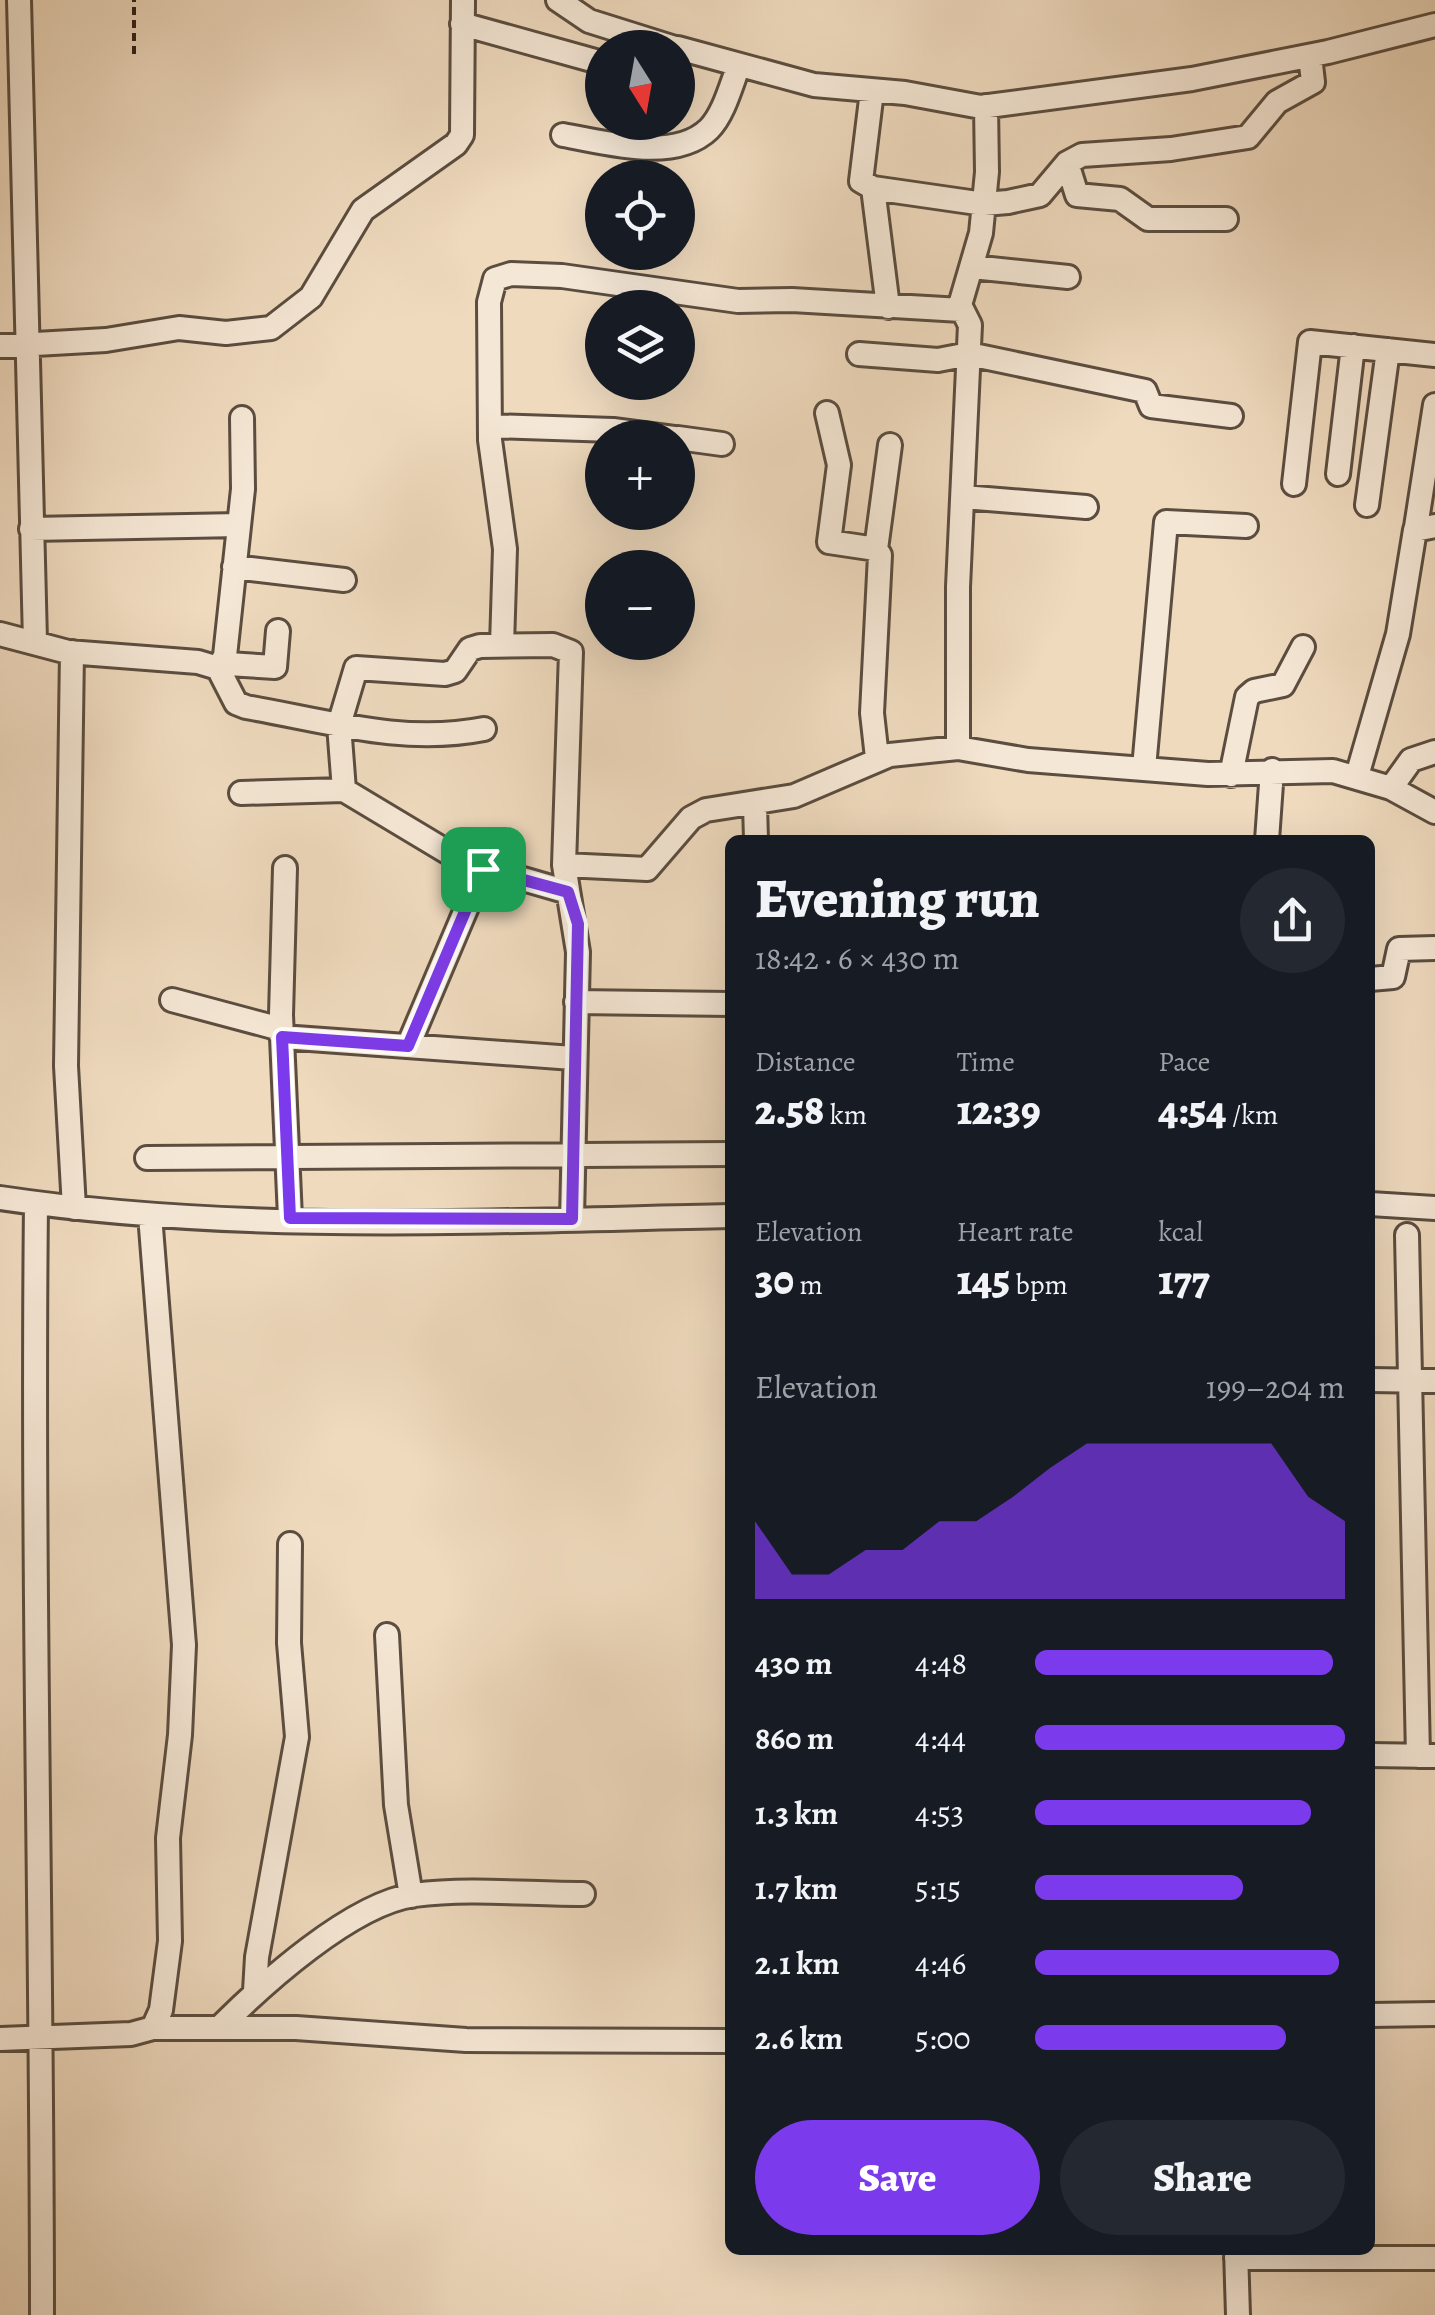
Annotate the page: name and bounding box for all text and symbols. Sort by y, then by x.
north arrow [585,30,695,140]
map controls [585,30,695,660]
button: locate [585,160,695,270]
button: layers [585,290,695,400]
button: + [585,420,695,530]
button: − [585,550,695,660]
pin [441,827,526,912]
icon: arrive [456,842,511,897]
text: Evening run [755,861,1040,936]
button: share [1240,868,1345,973]
text: 18:42 · 6 × 430 m [755,936,959,980]
text: Distance [755,1043,855,1081]
text: Time [957,1043,1015,1081]
text: Pace [1158,1043,1210,1081]
text: 2.58 [755,1081,824,1138]
text: 12:39 [957,1081,1041,1138]
text: 4:54 [1158,1081,1226,1138]
text: km [824,1096,867,1134]
text: /km [1226,1096,1278,1134]
text: Elevation [755,1213,862,1251]
text: Heart rate [957,1213,1074,1251]
text: kcal [1158,1213,1203,1251]
text: 30 [755,1251,794,1308]
text: 145 [957,1251,1010,1308]
text: 177 [1158,1251,1210,1308]
text: m [794,1266,823,1304]
text: bpm [1010,1266,1068,1304]
text: Elevation [755,1365,878,1409]
text: 199–204 m [1206,1365,1345,1409]
text: 430 m [755,1641,832,1685]
text: 4:48 [915,1641,967,1685]
text: 860 m [755,1716,834,1760]
text: 4:44 [915,1716,966,1760]
text: 1.3 km [755,1791,838,1835]
text: 4:53 [915,1791,964,1835]
text: 1.7 km [755,1866,838,1910]
text: 5:15 [915,1866,961,1910]
text: 2.1 km [755,1941,840,1985]
text: 4:46 [915,1941,966,1985]
text: 2.6 km [755,2016,843,2060]
text: 5:00 [915,2016,971,2060]
button: Save [755,2120,1040,2235]
button: Share [1060,2120,1345,2235]

